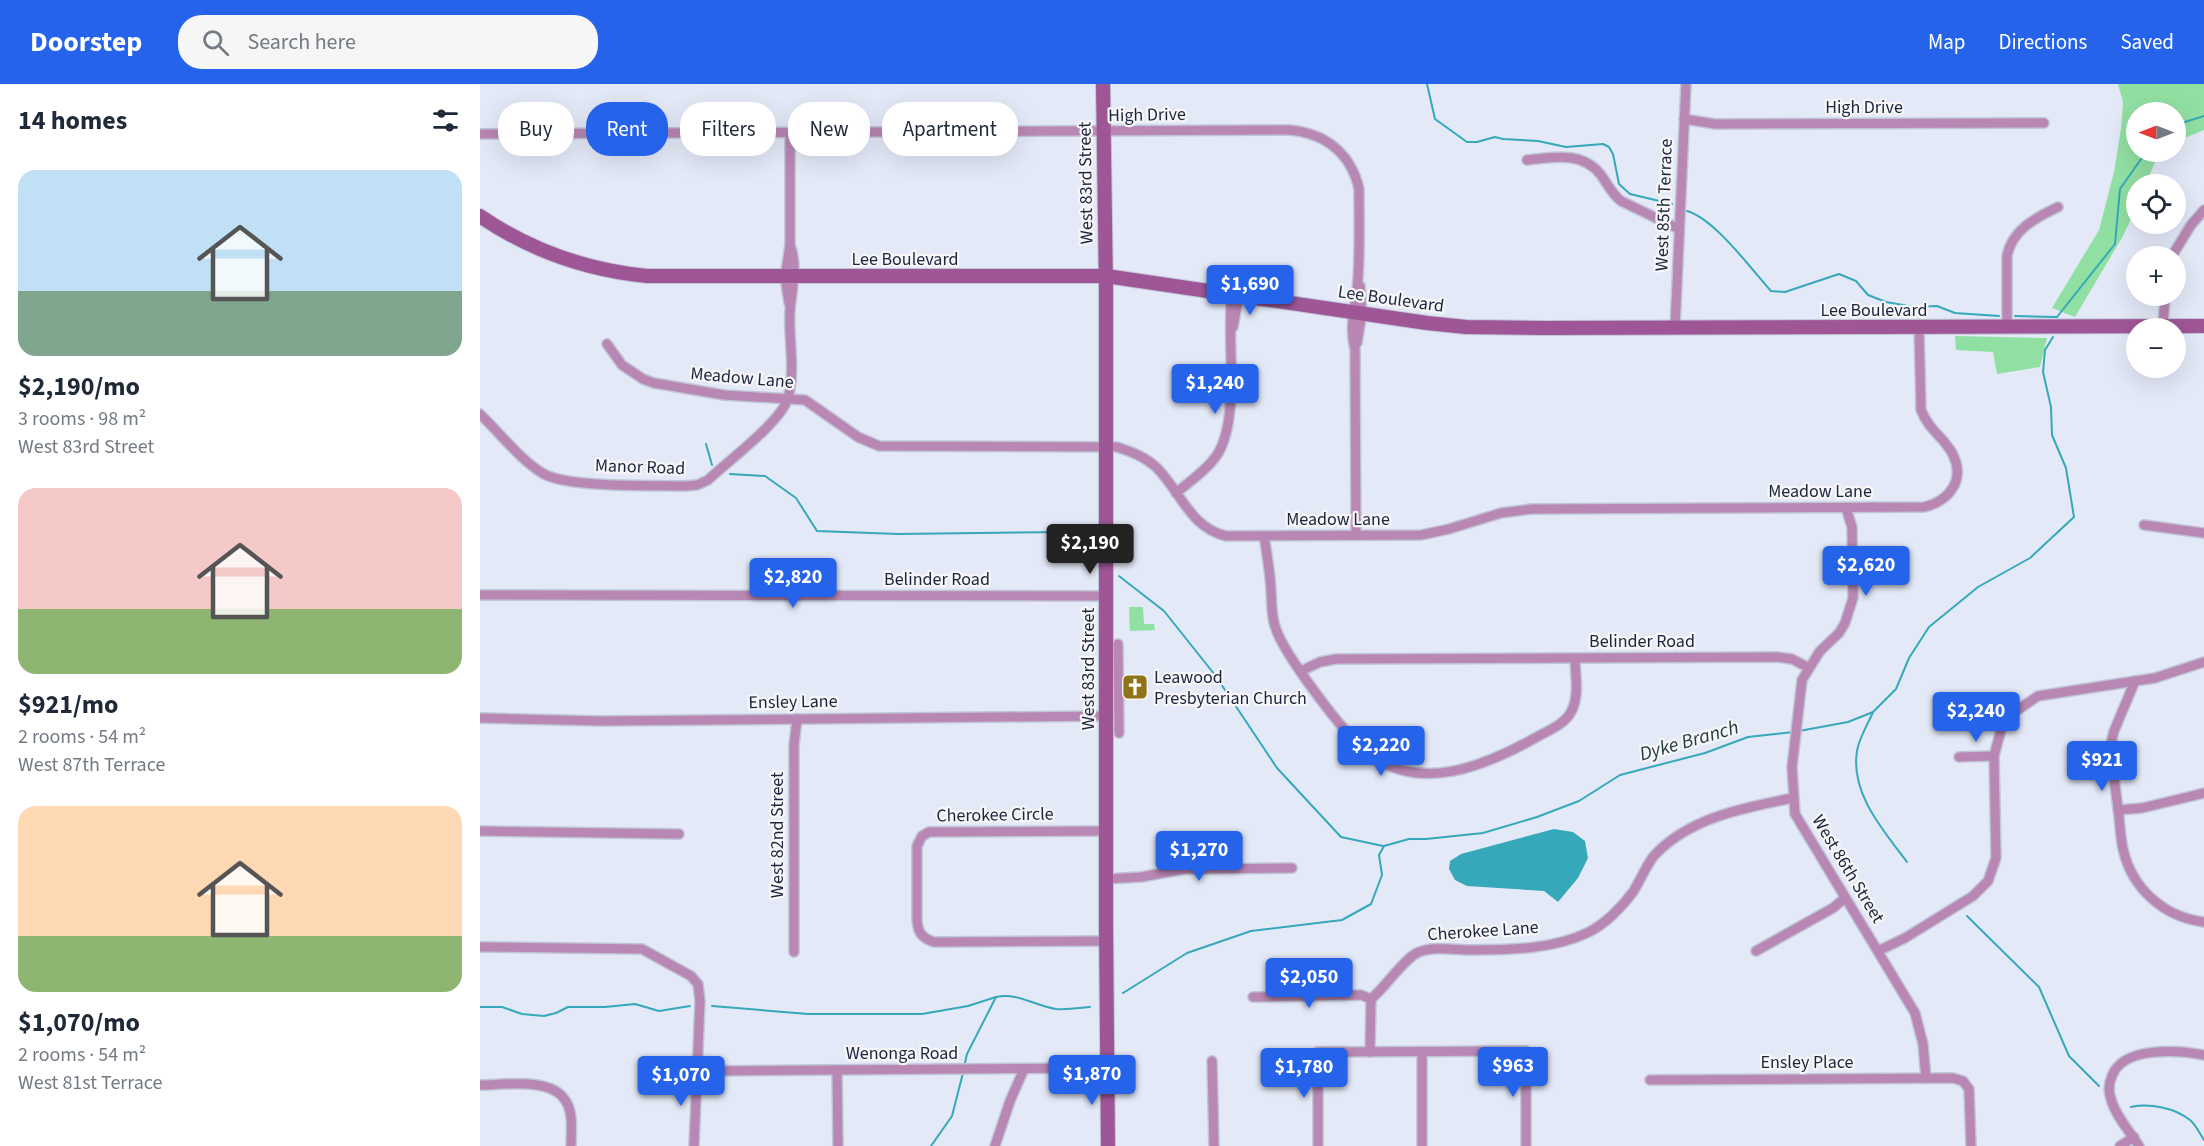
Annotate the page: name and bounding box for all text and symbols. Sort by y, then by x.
search box [178,15,598,69]
text: Doorstep [30,22,142,62]
icon: search [199,26,232,59]
text: Search here [247,26,356,58]
text: Map [1928,27,1966,57]
text: Directions [1999,27,2087,57]
text: Saved [2120,27,2174,57]
street label: High Drive [1825,95,1903,120]
text: 14 homes [18,102,127,139]
chip: Buy [498,102,574,156]
chip: Rent [586,102,668,156]
chip: Filters [680,102,776,156]
chip: New [788,102,870,156]
chip: Apartment [882,102,1018,156]
street label: High Drive [1108,102,1186,128]
north arrow [2126,102,2186,162]
map controls [2126,102,2186,378]
icon: filters [429,104,462,137]
street label: West 83rd Street [1072,121,1100,245]
street label: West 85th Terrace [1649,138,1679,272]
button: locate [2126,174,2186,234]
icon: home [186,209,294,317]
button: + [2126,246,2186,306]
street label: Lee Boulevard [852,247,958,272]
pin: $1,690 [1201,265,1299,316]
text: $1,690 [1221,270,1279,298]
street label: Lee Boulevard [1336,279,1446,319]
street label: Lee Boulevard [1821,298,1927,323]
button: − [2126,318,2186,378]
street label: Meadow Lane [689,361,795,395]
pin: $1,240 [1166,364,1264,415]
text: $2,190/mo [18,368,140,405]
text: $1,240 [1186,369,1244,397]
text: 3 rooms · 98 m² [18,405,146,433]
text: West 83rd Street [18,433,154,461]
street label: Manor Road [594,453,686,481]
street label: Meadow Lane [1768,479,1872,504]
street label: Meadow Lane [1286,507,1390,532]
pin: $2,190 [1041,524,1139,575]
icon: home [186,527,294,635]
text: $2,190 [1061,529,1119,557]
pin: $2,620 [1817,546,1915,597]
text: $2,620 [1837,551,1895,579]
pin: $2,820 [744,558,842,609]
text: $2,820 [764,563,822,591]
street label: Belinder Road [884,567,990,592]
street label: West 83rd Street [1076,608,1101,730]
street label: Belinder Road [1589,629,1695,654]
place label: Leawood Presbyterian Church [1154,665,1307,711]
church icon: Leawood Presbyterian Church [1120,672,1150,702]
text: $921/mo [18,686,118,723]
street label: Ensley Lane [748,689,838,715]
pin: $2,240 [1927,692,2025,743]
text: $2,240 [1947,697,2005,725]
water label: Dyke Branch [1636,713,1742,769]
text: 2 rooms · 54 m² [18,723,146,751]
pin: $2,220 [1332,726,1430,777]
text: $2,220 [1352,731,1410,759]
pin: $921 [2066,741,2138,792]
text: $921 [2081,746,2123,774]
text: West 87th Terrace [18,751,165,779]
street label: West 82nd Street [765,772,790,898]
street label: Cherokee Circle [936,801,1054,829]
street label: West 86th Street [1806,810,1890,928]
pin: $1,270 [1150,831,1248,882]
text: $1,270 [1170,836,1228,864]
icon: home [186,845,294,953]
street label: Cherokee Lane [1427,915,1540,947]
pin: $2,050 [1260,958,1358,1009]
text: $2,050 [1280,963,1338,991]
text: $1,070/mo [18,1004,140,1041]
text: 2 rooms · 54 m² [18,1041,146,1069]
street label: Wenonga Road [846,1041,958,1066]
pin: $963 [1477,1047,1549,1098]
pin: $1,780 [1255,1048,1353,1099]
street label: Ensley Place [1760,1050,1854,1075]
text: $963 [1492,1052,1534,1080]
text: $1,780 [1275,1053,1333,1081]
pin: $1,870 [1043,1055,1141,1106]
pin: $1,070 [632,1056,730,1107]
text: $1,870 [1063,1060,1121,1088]
text: $1,070 [652,1061,710,1089]
text: West 81st Terrace [18,1069,162,1097]

